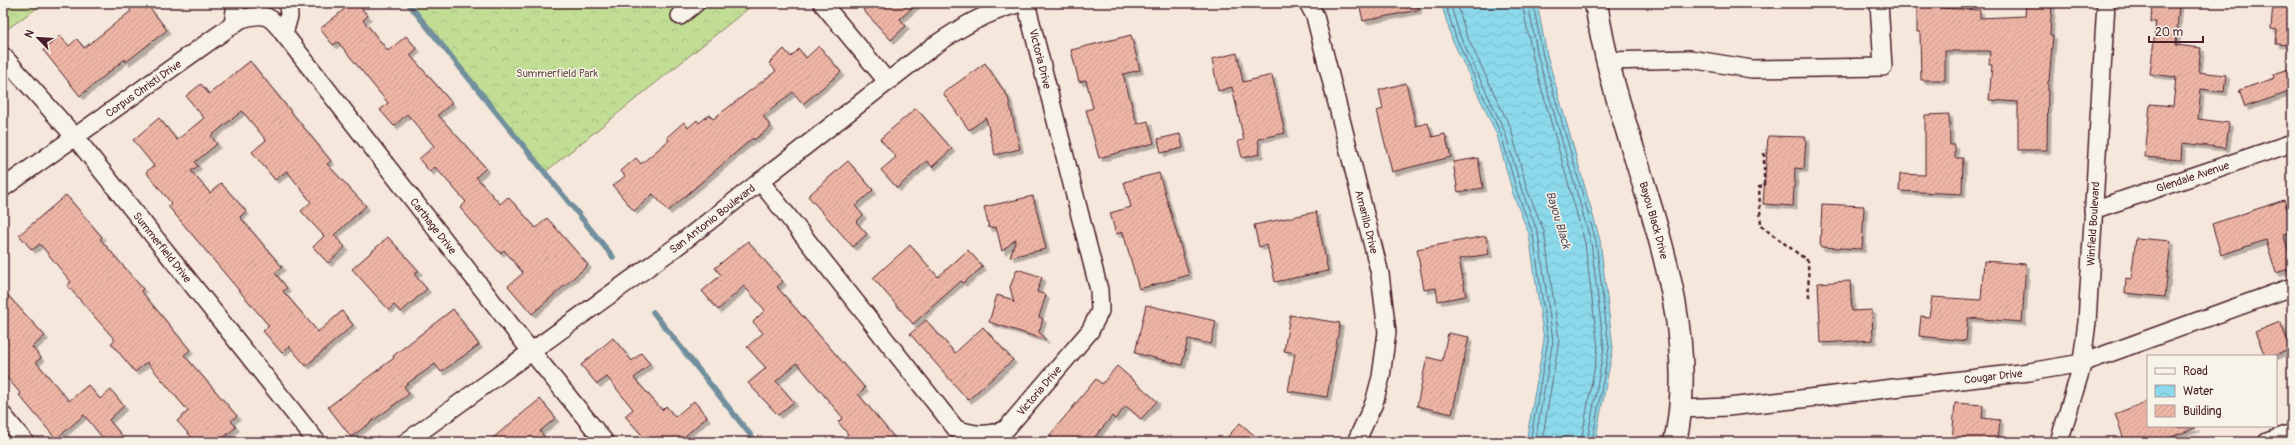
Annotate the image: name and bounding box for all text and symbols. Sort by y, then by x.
north arrow [18,18,58,58]
scale bar [2149,18,2203,44]
text: 20 m [2155,25,2184,40]
text: N [22,27,37,40]
street label: Victoria Drive [1026,28,1054,91]
street label: Corpus Christi Drive [103,57,184,120]
park label: Summerfield Park [516,67,598,80]
street label: Glendale Avenue [2154,158,2231,195]
street label: Bayou Black Drive [1637,180,1671,261]
street label: San Antonio Boulevard [667,181,758,256]
street label: Winfield Boulevard [2084,181,2102,266]
street label: Amarillo Drive [1353,189,1381,255]
water label: Bayou Black [1542,190,1574,251]
street label: Carthage Drive [408,195,460,257]
street label: Summerfield Drive [130,209,195,285]
legend [2147,355,2277,427]
street label: Victoria Drive [1014,363,1064,418]
text: Road [2183,364,2208,379]
street label: Cougar Drive [1963,366,2024,386]
text: Water [2183,384,2214,399]
text: Building [2183,404,2222,419]

